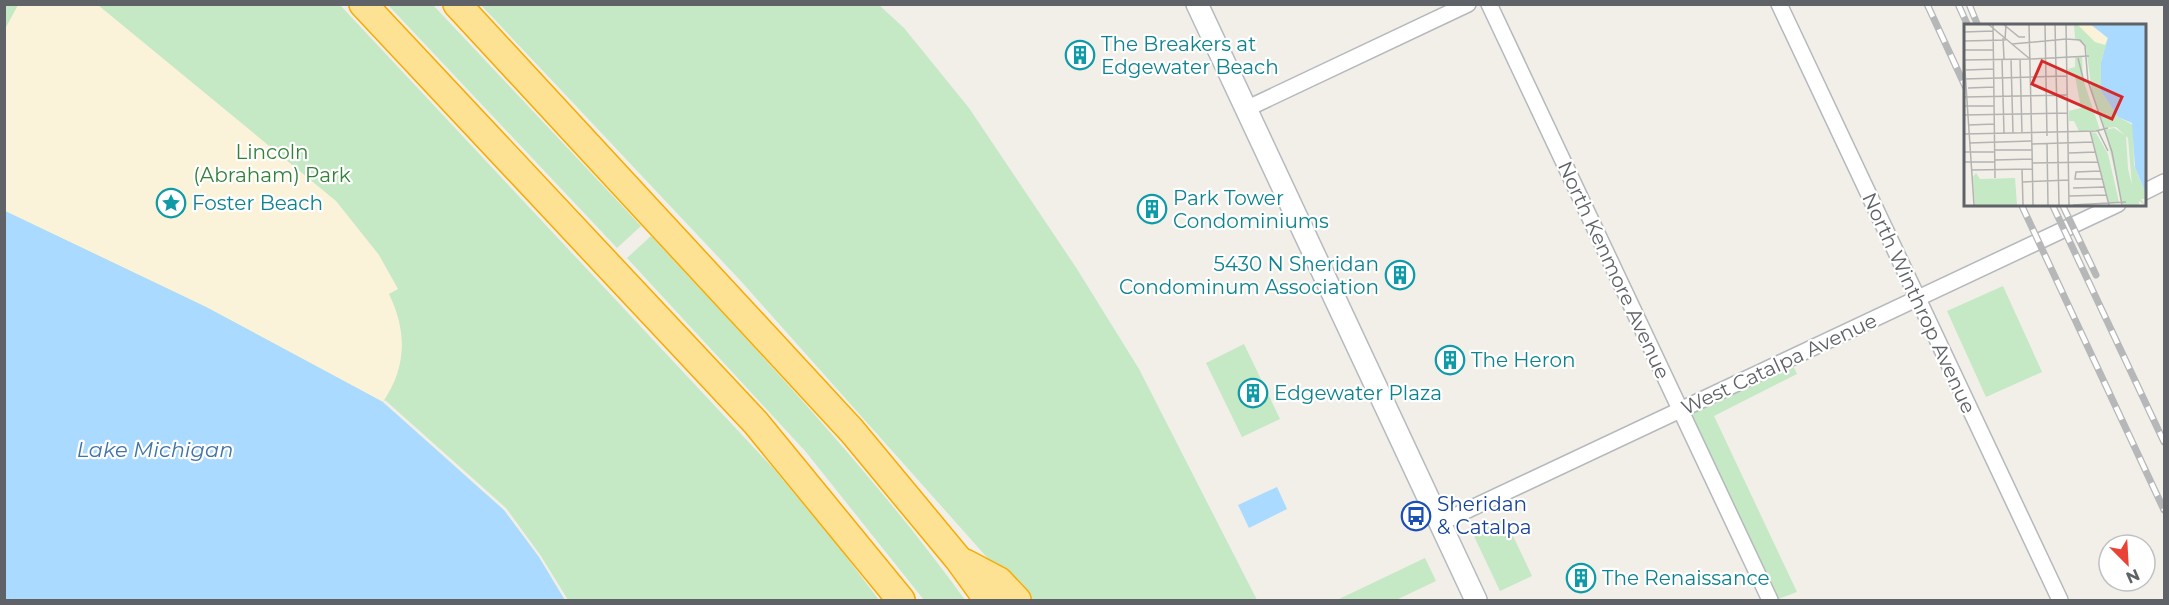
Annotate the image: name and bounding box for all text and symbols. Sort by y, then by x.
inset map [1964,24,2145,206]
place label: The Breakers at Edgewater Beach [1101,32,1279,79]
building icon: The Breakers at Edgewater Beach [1064,39,1096,71]
park label: Lincoln (Abraham) Park [193,140,351,187]
street label: North Kenmore Avenue [1553,157,1675,383]
place label: Park Tower Condominiums [1173,186,1329,233]
place icon: Foster Beach [155,187,187,219]
street label: North Winthrop Avenue [1857,189,1981,417]
place label: Foster Beach [192,191,323,215]
building icon: Park Tower Condominiums [1136,193,1168,225]
place label: 5430 N Sheridan Condominum Association [1119,252,1379,299]
building icon: 5430 N Sheridan Condominum Association [1384,259,1416,291]
street label: West Catalpa Avenue [1677,308,1881,420]
building icon: The Heron [1434,344,1466,376]
place label: The Heron [1471,348,1576,372]
building icon: Edgewater Plaza [1237,377,1269,409]
place label: Edgewater Plaza [1274,381,1442,405]
water label: Lake Michigan [77,437,233,462]
place label: Sheridan & Catalpa [1437,492,1532,539]
bus stop icon: Sheridan & Catalpa [1400,500,1432,532]
north arrow [2097,533,2157,593]
building icon: The Renaissance [1565,562,1597,594]
text: N [2123,565,2143,588]
place label: The Renaissance [1602,566,1770,590]

